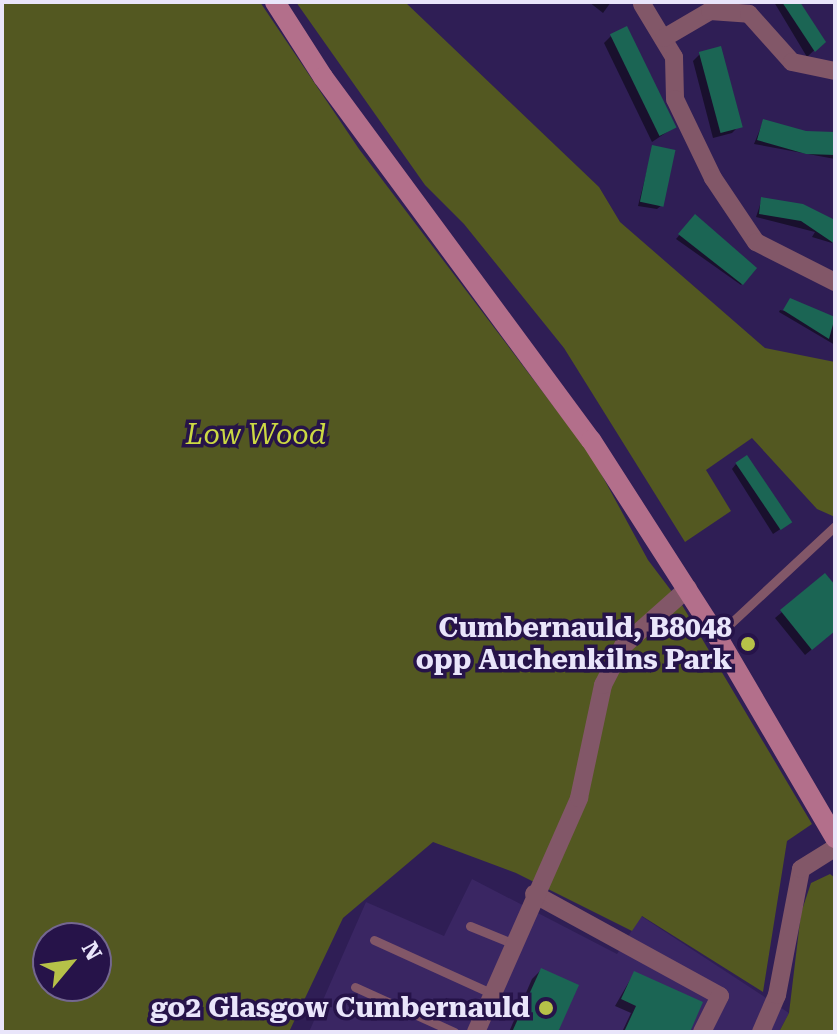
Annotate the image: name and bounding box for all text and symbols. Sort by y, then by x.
park label: Low Wood [186,418,326,452]
place label: Cumbernauld, B8048 opp Auchenkilns Park [416,611,732,677]
marker: Cumbernauld, B8048 opp Auchenkilns Park [739,635,757,653]
north arrow [32,922,112,1002]
text: N [77,938,107,965]
place label: go2 Glasgow Cumbernauld [151,991,530,1025]
marker: go2 Glasgow Cumbernauld [537,999,555,1017]

